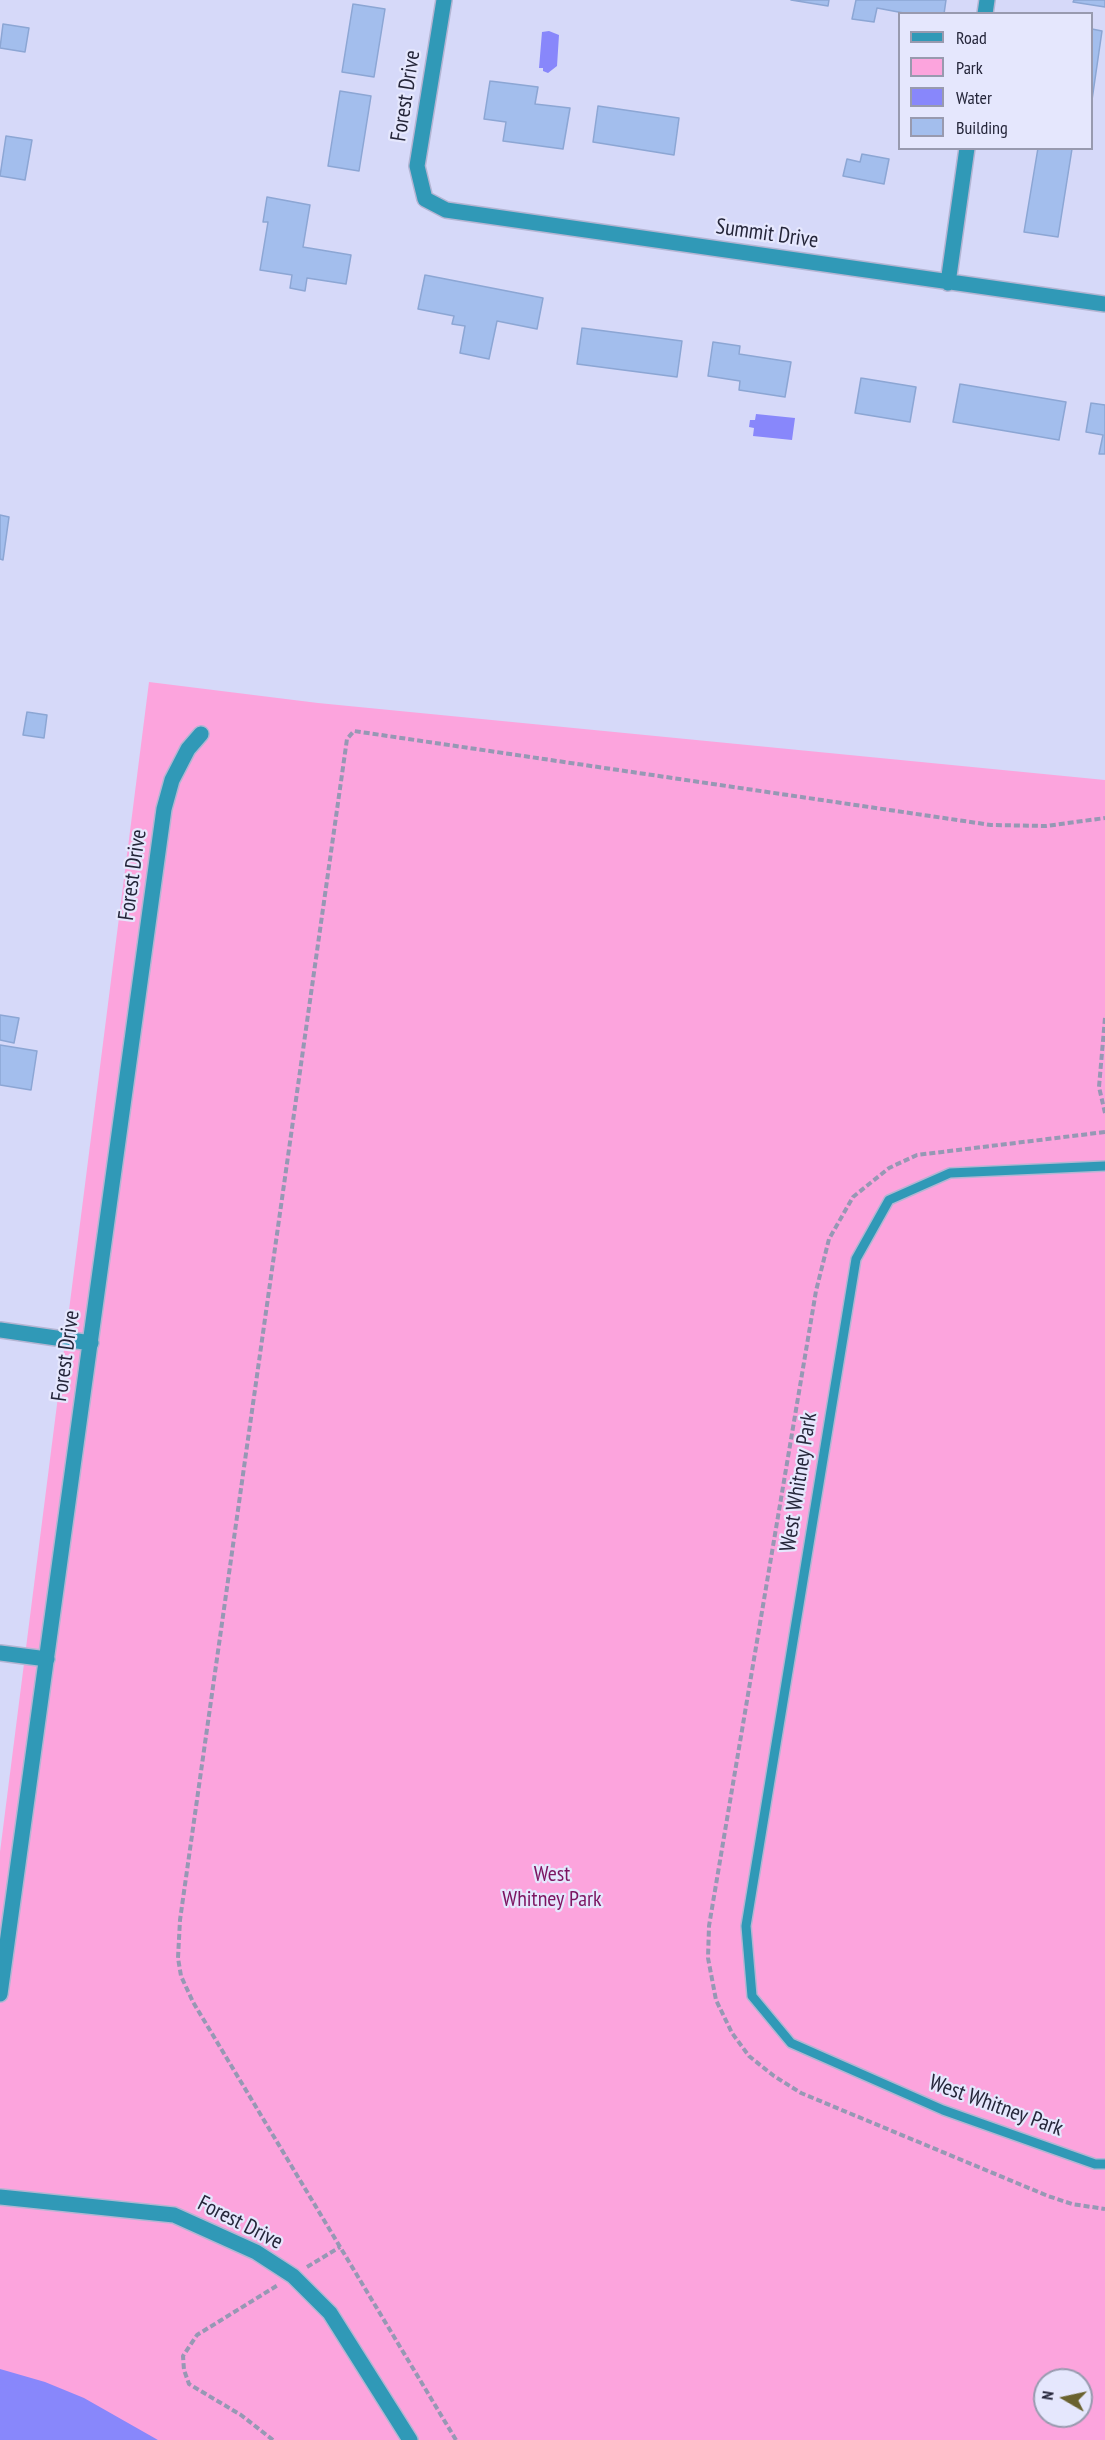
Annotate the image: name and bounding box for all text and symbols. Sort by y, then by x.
legend [898,12,1093,150]
text: Road [956,26,987,49]
street label: Forest Drive [386,49,426,143]
text: Park [956,56,983,79]
text: Water [956,86,992,109]
text: Building [956,116,1008,139]
street label: Summit Drive [714,214,820,254]
street label: Forest Drive [114,828,152,922]
street label: Forest Drive [47,1309,85,1403]
street label: West Whitney Park [775,1411,823,1553]
park label: West Whitney Park [502,1862,602,1914]
street label: West Whitney Park [925,2070,1067,2142]
street label: Forest Drive [193,2190,287,2256]
north arrow [1033,2368,1093,2428]
text: N [1037,2390,1058,2401]

